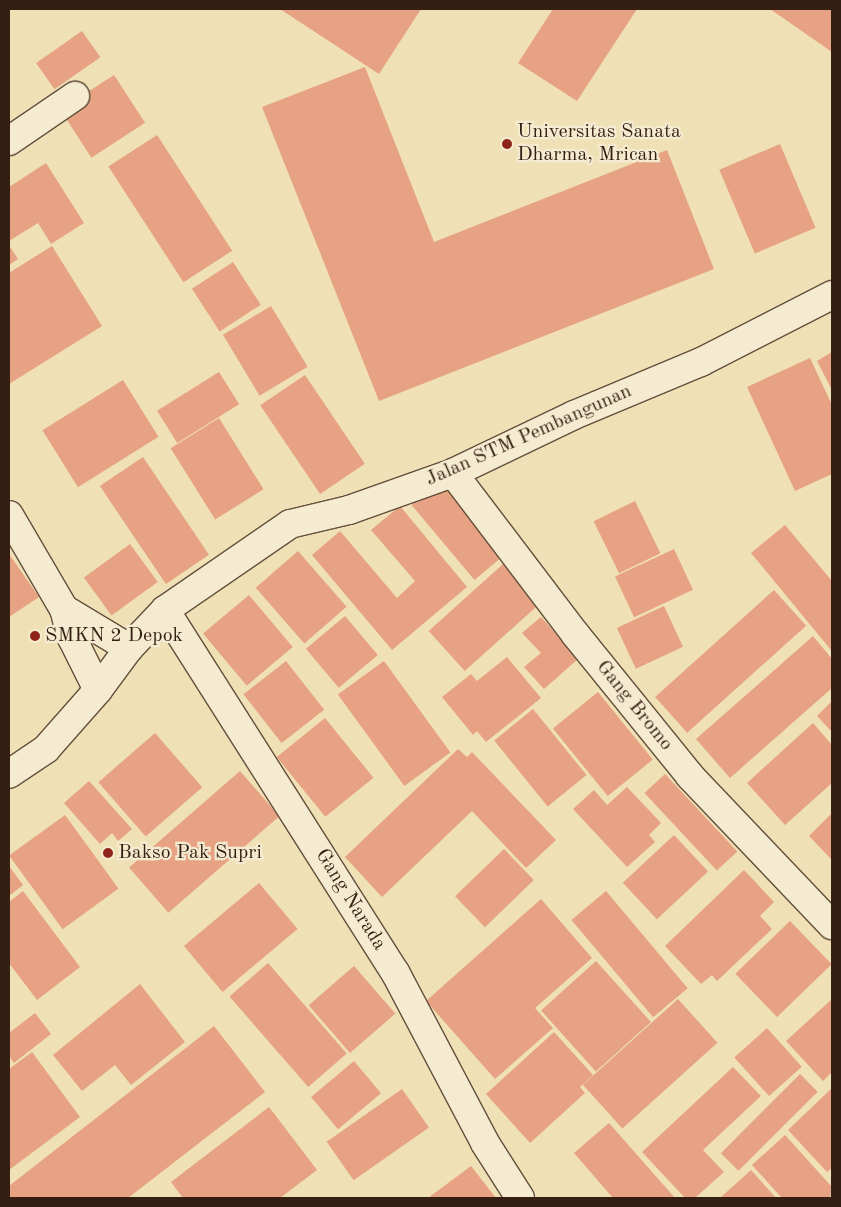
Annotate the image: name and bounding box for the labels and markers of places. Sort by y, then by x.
place label: Universitas Sanata Dharma, Mrican [517,120,681,167]
marker: Universitas Sanata Dharma, Mrican [501,138,513,150]
place label: SMKN 2 Depok [45,624,183,648]
marker: SMKN 2 Depok [29,630,41,642]
place label: Bakso Pak Supri [118,841,262,865]
marker: Bakso Pak Supri [102,847,114,859]

